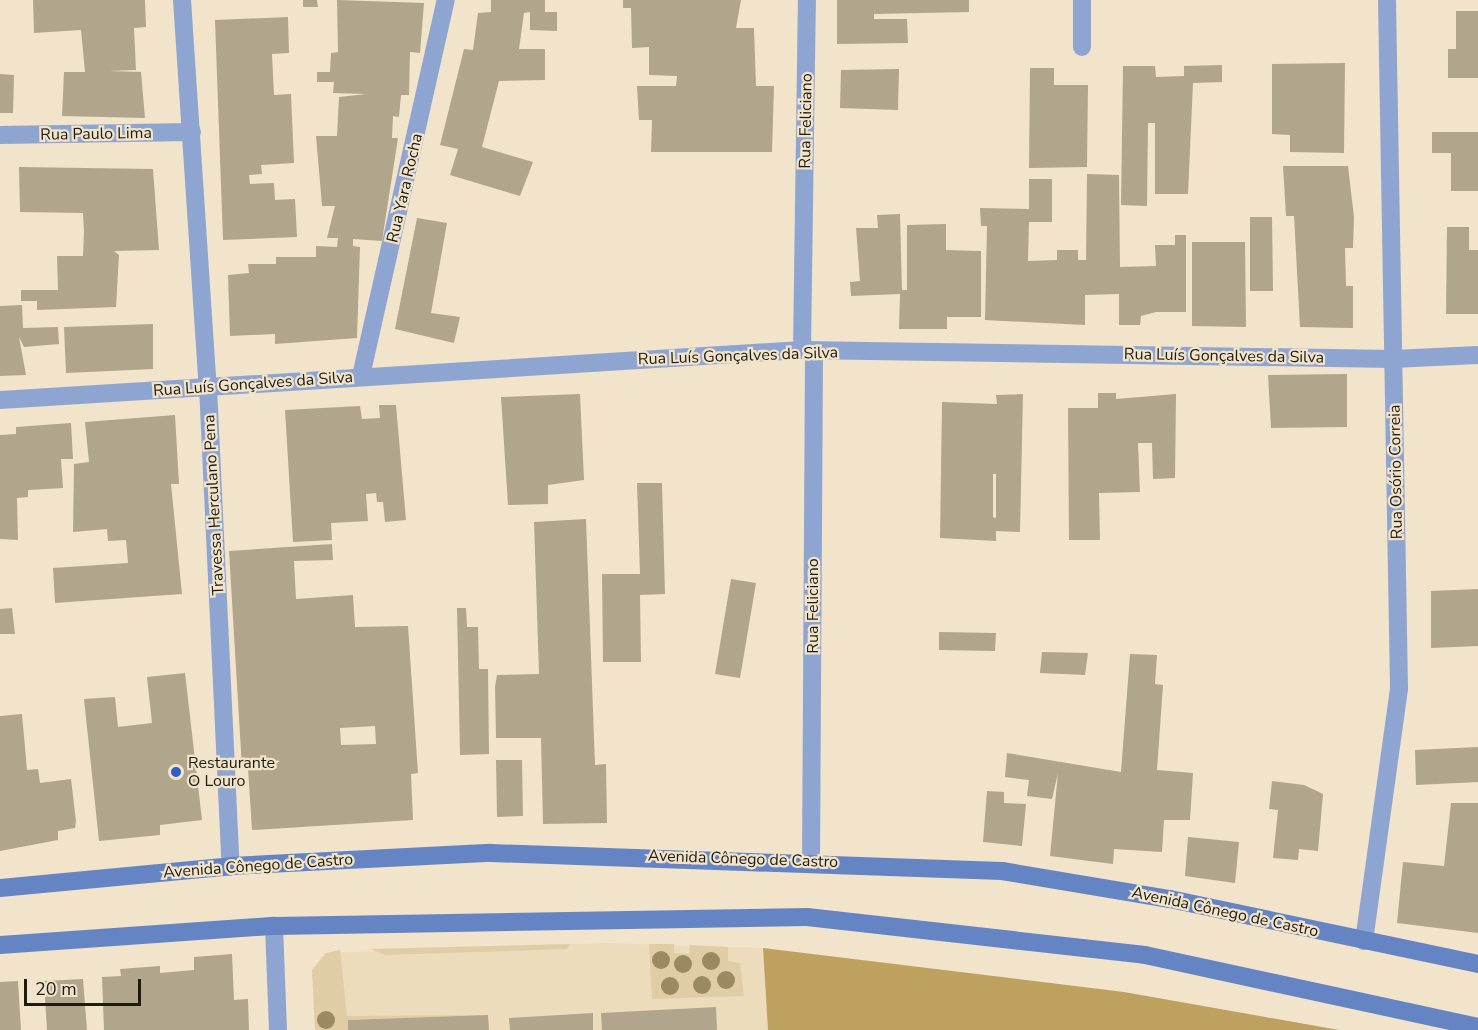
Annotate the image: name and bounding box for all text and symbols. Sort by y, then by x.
street label: Rua Feliciano [796,73,816,169]
street label: Rua Paulo Lima [40,123,152,145]
street label: Rua Yara Rocha [383,131,427,245]
street label: Rua Luís Gonçalves da Silva [638,343,838,369]
street label: Rua Luís Gonçalves da Silva [1124,345,1324,367]
street label: Rua Luís Gonçalves da Silva [152,367,354,401]
street label: Rua Osório Correia [1385,404,1407,540]
street label: Travessa Herculano Pena [200,414,228,596]
street label: Rua Feliciano [803,558,823,654]
place label: Restaurante O Louro [188,753,275,791]
marker: Restaurante O Louro [169,765,183,779]
street label: Avenida Cônego de Castro [648,846,838,872]
street label: Avenida Cônego de Castro [162,850,354,882]
street label: Avenida Cônego de Castro [1130,883,1320,941]
scale bar [27,967,144,1005]
text: 20 m [35,977,77,1001]

